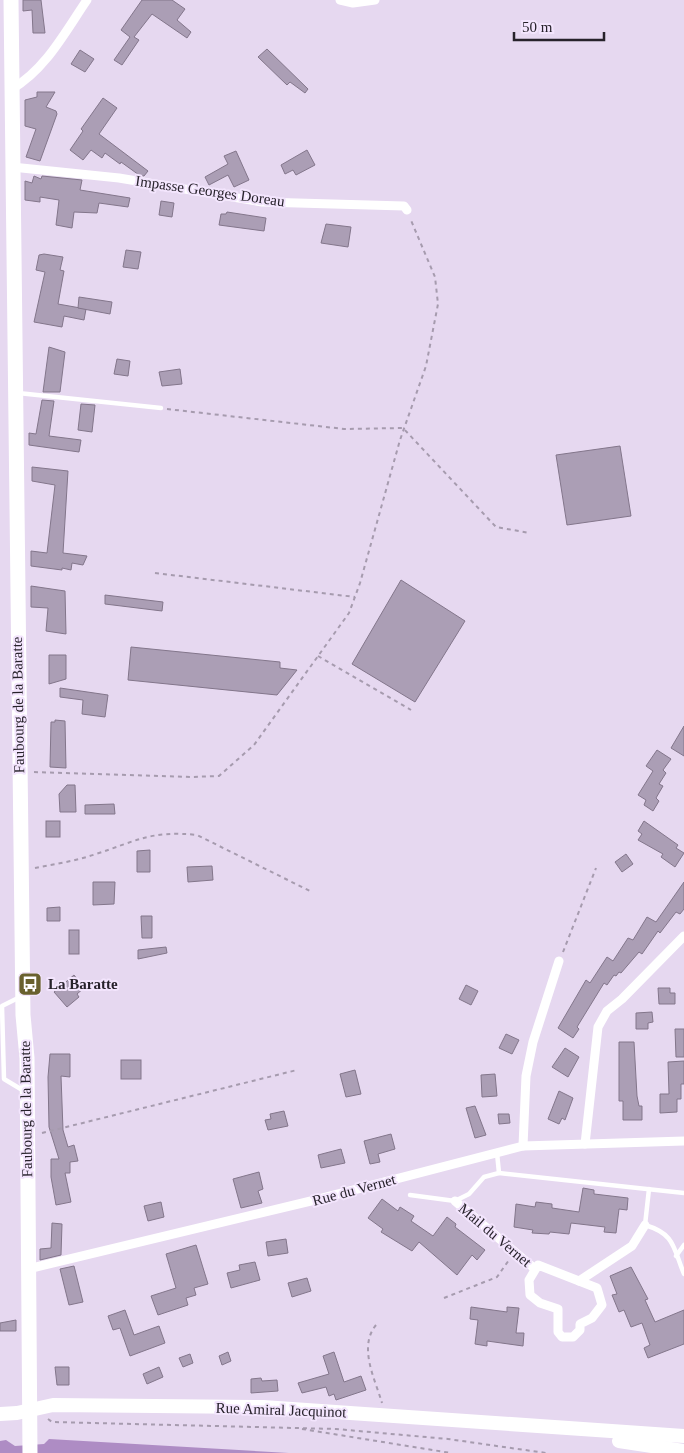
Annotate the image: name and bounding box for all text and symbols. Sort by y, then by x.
scale bar [514,10,604,42]
text: 50 m [522,19,553,35]
street label: Impasse Georges Doreau [134,173,286,209]
street label: Faubourg de la Baratte [9,636,27,774]
bus stop icon: La Baratte [17,971,43,997]
place label: La Baratte [48,976,118,992]
street label: Faubourg de la Baratte [17,1040,35,1178]
street label: Rue du Vernet [311,1171,398,1209]
street label: Mail du Vernet [455,1200,535,1270]
street label: Rue Amiral Jacquinot [215,1400,347,1420]

